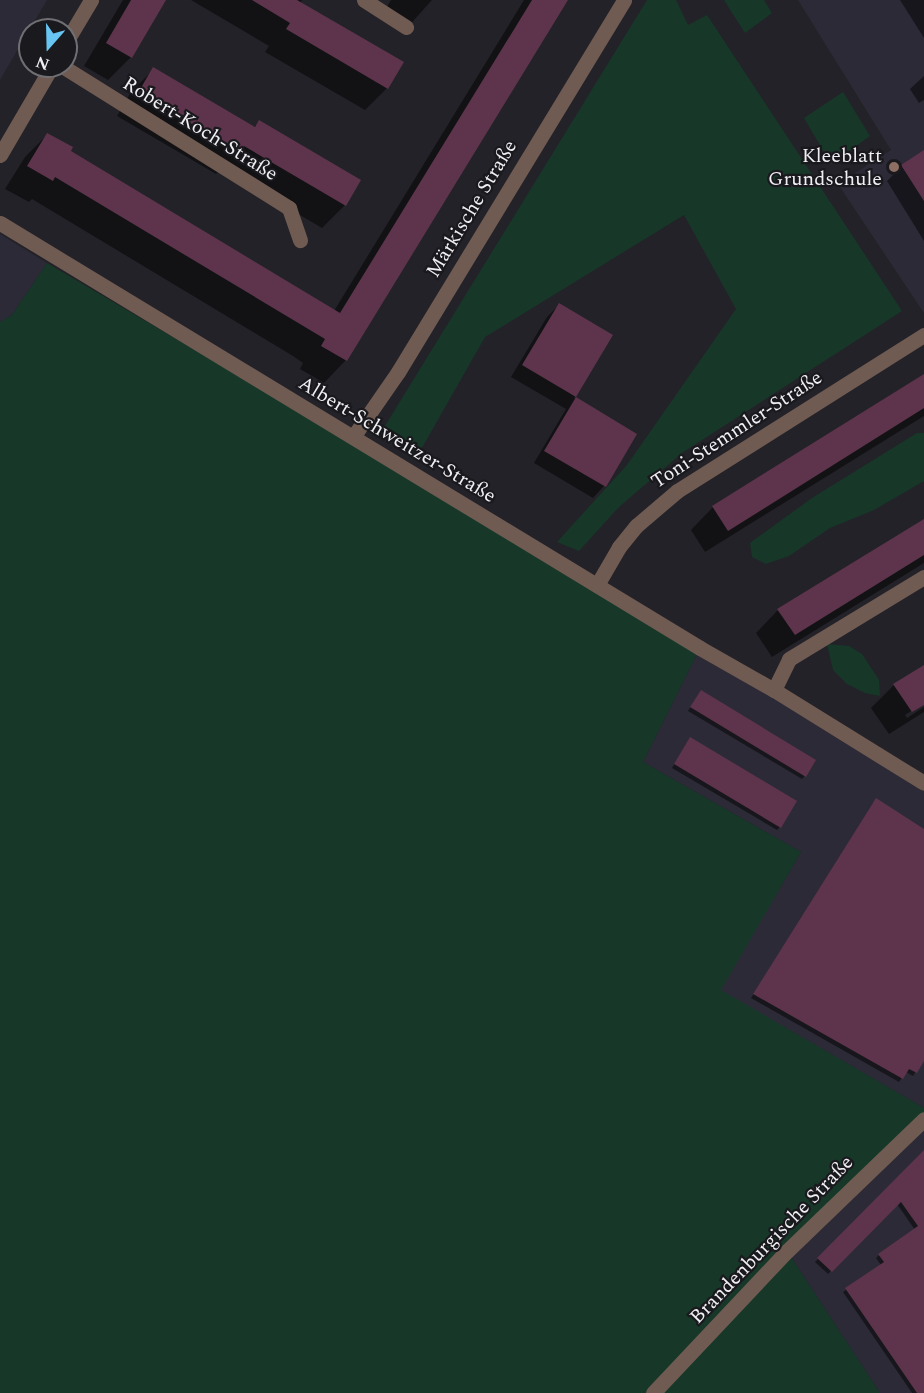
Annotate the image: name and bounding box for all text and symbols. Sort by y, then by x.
north arrow [18,18,78,78]
text: N [32,50,53,77]
street label: Robert-Koch-Straße [118,72,282,186]
street label: Märkische Straße [421,136,523,282]
place label: Kleeblatt Grundschule [768,144,882,191]
marker: Kleeblatt Grundschule [887,160,901,174]
street label: Toni-Stemmler-Straße [647,366,827,494]
street label: Albert-Schweitzer-Straße [294,372,500,508]
street label: Brandenburgische Straße [685,1151,859,1329]

